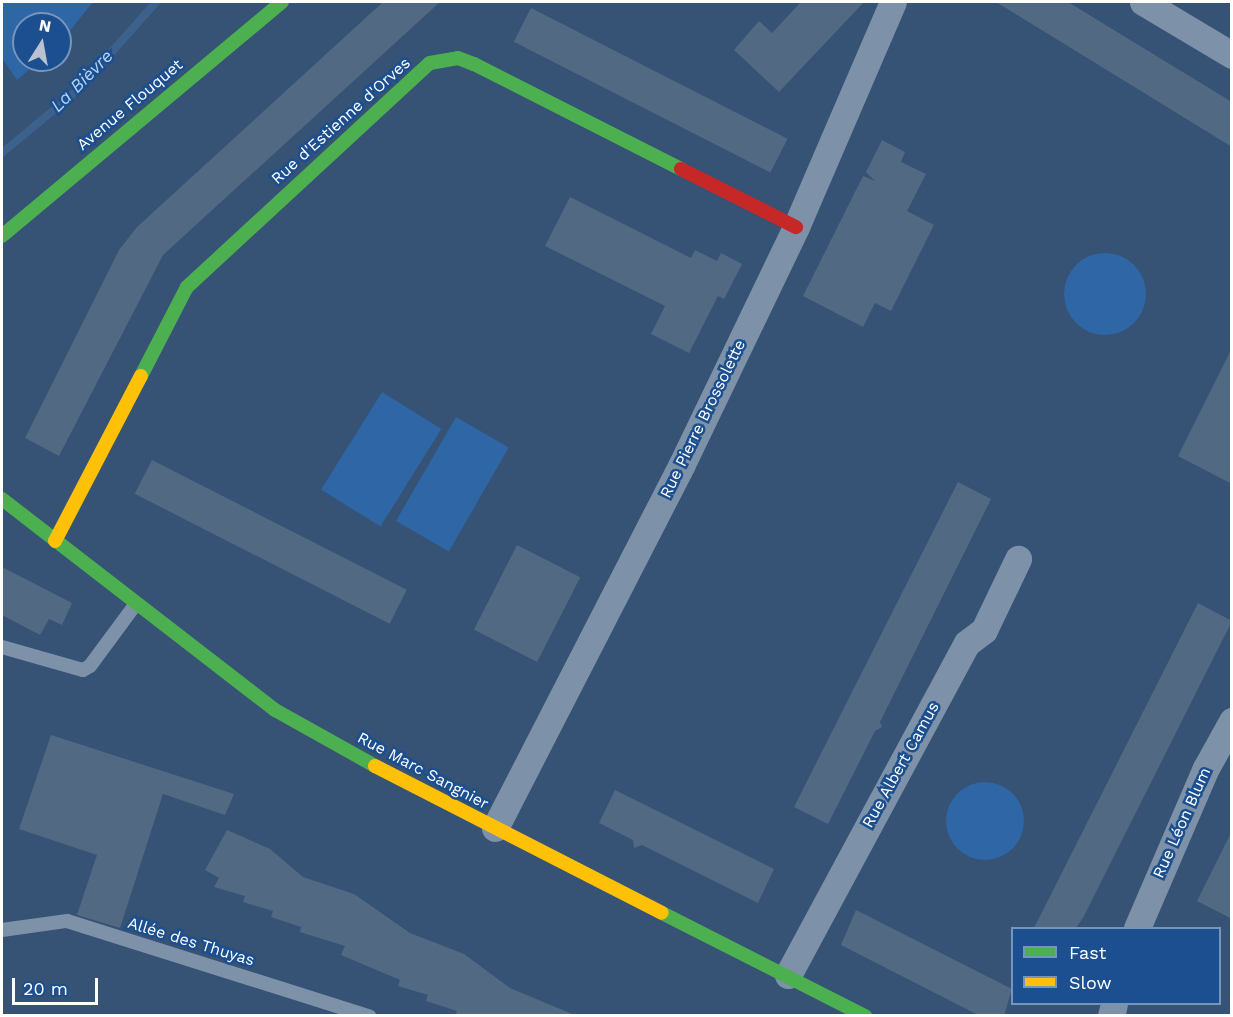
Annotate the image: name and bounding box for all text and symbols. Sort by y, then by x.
north arrow [12,12,72,72]
text: N [38,15,53,36]
water label: La Bièvre [46,45,118,117]
street label: Rue d'Estienne d'Orves [268,54,414,188]
street label: Avenue Flouquet [73,55,187,155]
street label: Rue Pierre Brossolette [656,337,750,501]
street label: Rue Albert Camus [858,698,944,832]
street label: Rue Marc Sangnier [354,728,492,814]
street label: Rue Léon Blum [1149,765,1215,881]
street label: Allée des Thuyas [125,914,257,970]
legend [1011,927,1221,1005]
text: Fast [1069,942,1106,963]
scale bar [15,966,100,1004]
text: Slow [1069,972,1112,993]
text: 20 m [23,978,68,999]

